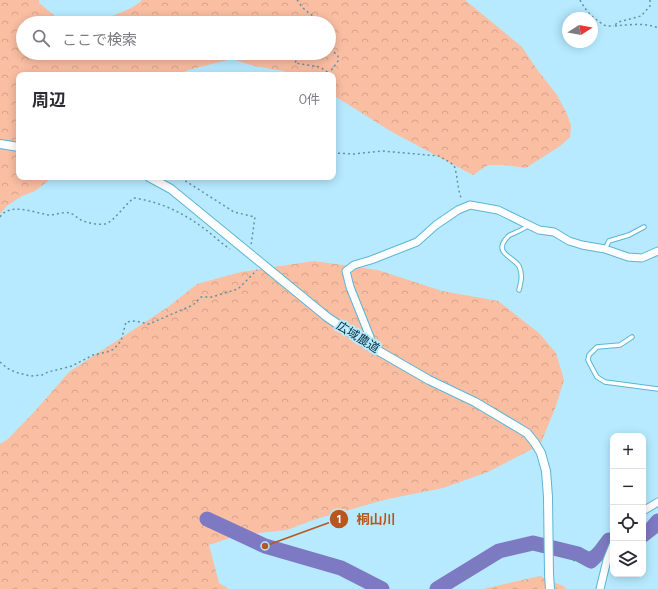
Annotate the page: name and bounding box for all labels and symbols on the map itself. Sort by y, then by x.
north arrow [562,12,598,48]
street label: 広域農道 [334,318,382,356]
callout: 桐山川 [329,507,404,532]
text: 1 [336,512,342,526]
text: 桐山川 [356,512,396,527]

